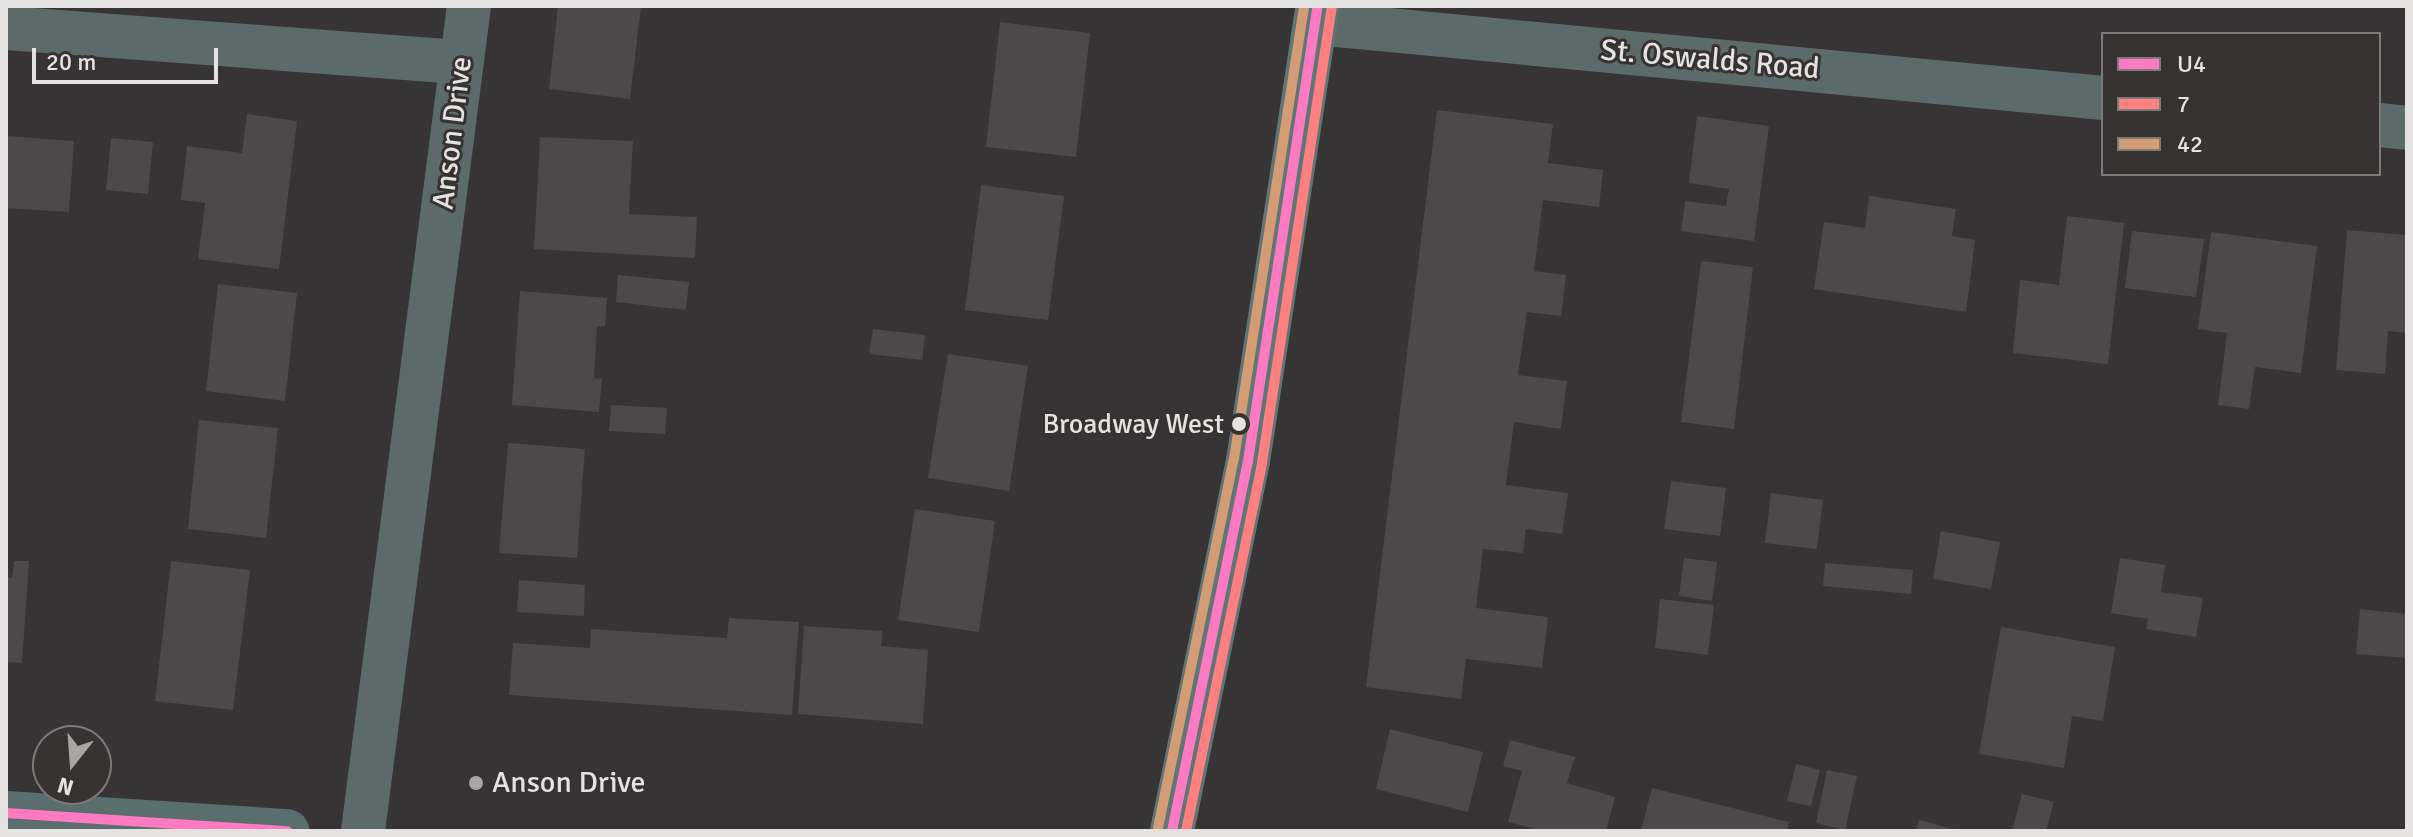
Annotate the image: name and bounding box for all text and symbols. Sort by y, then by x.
scale bar [36,32,222,82]
legend [2101,32,2381,176]
street label: St. Oswalds Road [1599,33,1821,87]
text: 20 m [46,47,96,77]
text: U4 [2177,49,2206,79]
street label: Anson Drive [426,55,480,211]
text: 7 [2177,89,2190,119]
text: 42 [2177,129,2203,159]
place label: Broadway West [1042,407,1224,441]
marker: Broadway West [1231,416,1247,432]
north arrow [32,725,112,805]
place label: Anson Drive [492,765,645,801]
text: N [54,771,77,802]
marker: Anson Drive [467,774,485,792]

